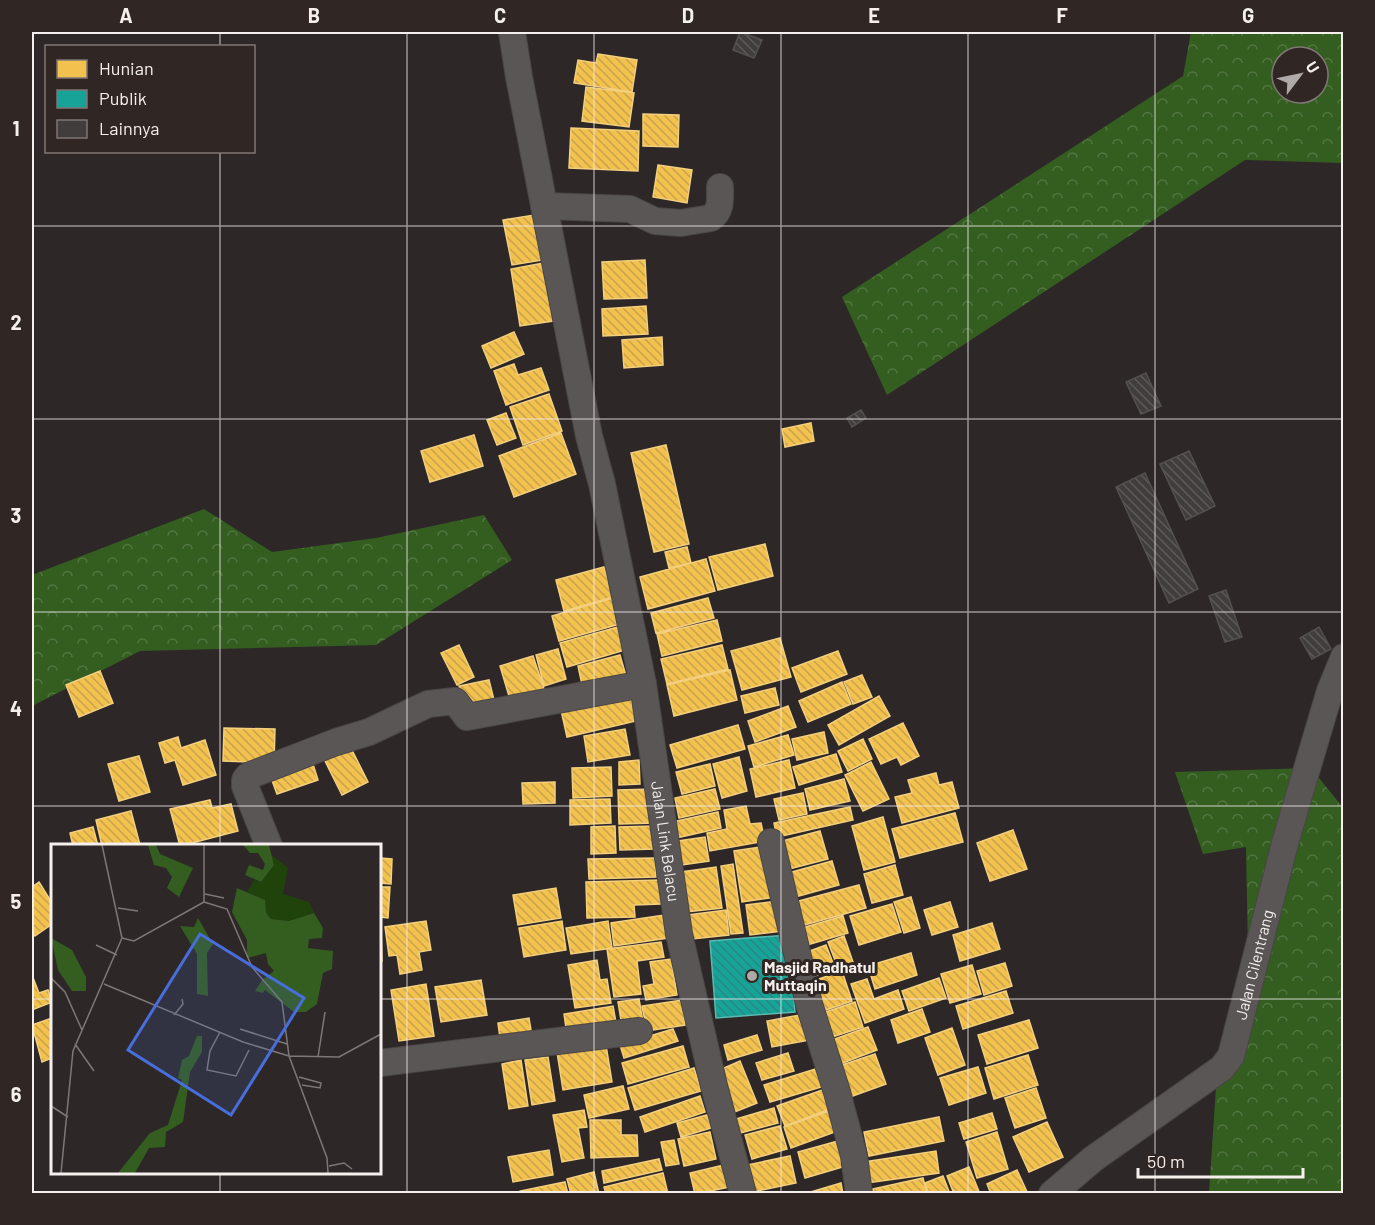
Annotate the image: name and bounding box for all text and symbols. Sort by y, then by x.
text: A [119,3,133,27]
text: B [308,3,320,27]
text: C [494,3,506,27]
text: D [682,3,694,27]
text: E [868,3,880,27]
text: F [1056,3,1068,27]
text: G [1242,3,1254,27]
legend [45,45,255,153]
north arrow [1270,45,1330,105]
text: Hunian [99,57,154,79]
text: U [1302,57,1324,76]
text: Publik [99,87,147,109]
text: 1 [12,116,20,140]
text: Lainnya [99,117,160,139]
text: 2 [10,310,22,334]
text: 3 [11,503,21,527]
text: 4 [10,696,22,720]
street label: Jalan Link Belacu [648,780,684,903]
inset map [51,844,381,1174]
text: 5 [11,889,22,913]
street label: Jalan Cilentrang [1231,908,1277,1022]
place label: Masjid Radhatul Muttaqin [764,957,875,994]
marker: Masjid Radhatul Muttaqin [745,969,759,983]
text: 6 [11,1082,22,1106]
scale bar [1138,1141,1303,1179]
text: 50 m [1147,1150,1185,1172]

